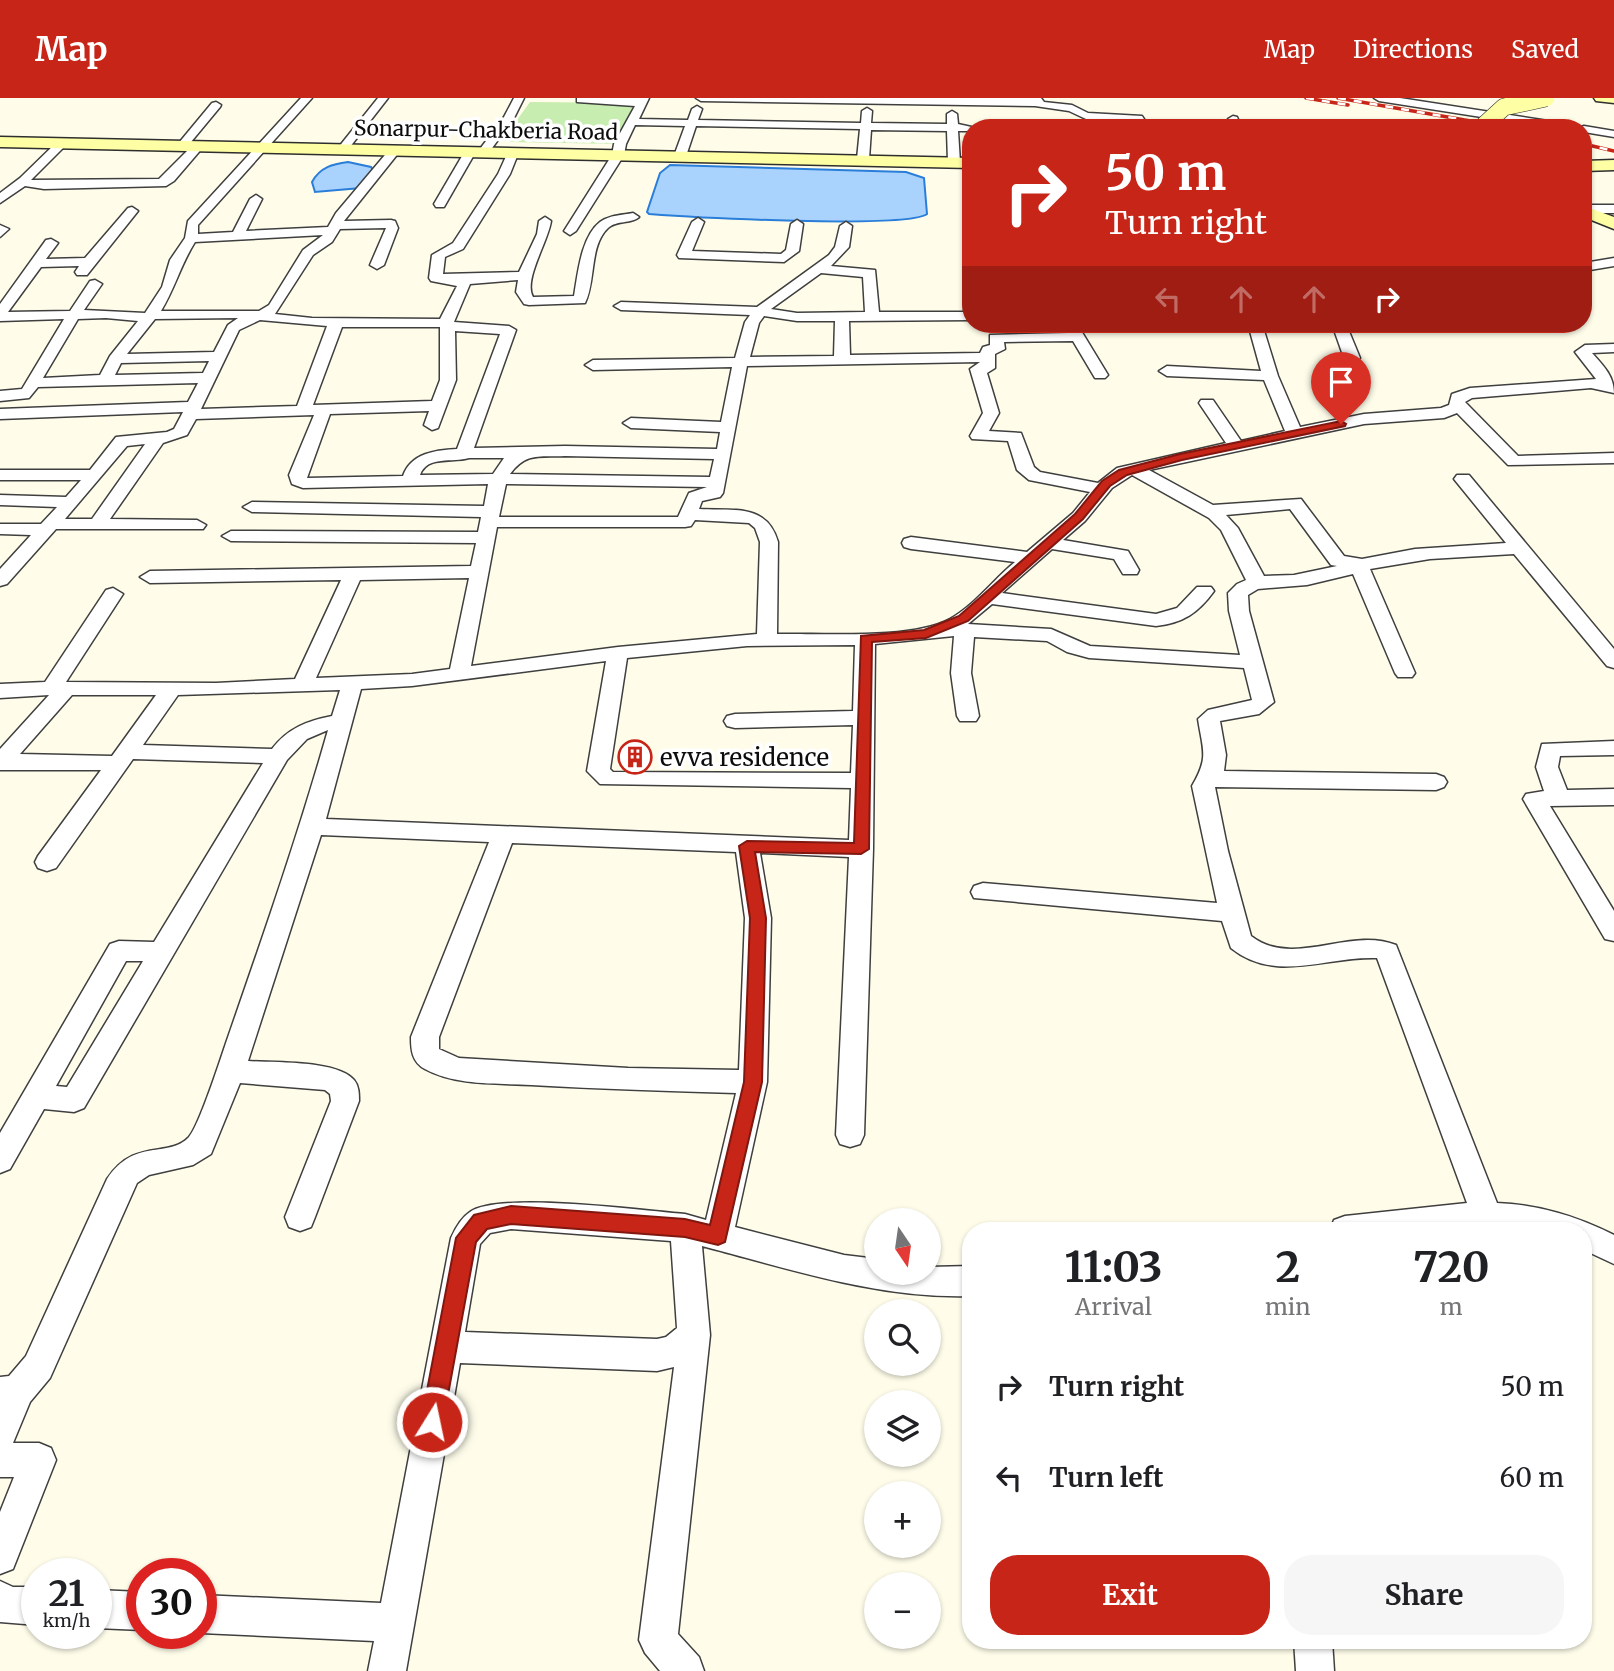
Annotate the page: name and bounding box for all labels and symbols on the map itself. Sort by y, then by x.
street label: Sonarpur-Chakberia Road [354,114,619,146]
pin [1311,352,1371,424]
building icon: evva residence [616,738,654,776]
place label: evva residence [660,742,829,773]
north arrow [864,1208,942,1284]
position arrow [395,1385,469,1459]
speed limit sign: 30 [126,1558,217,1649]

